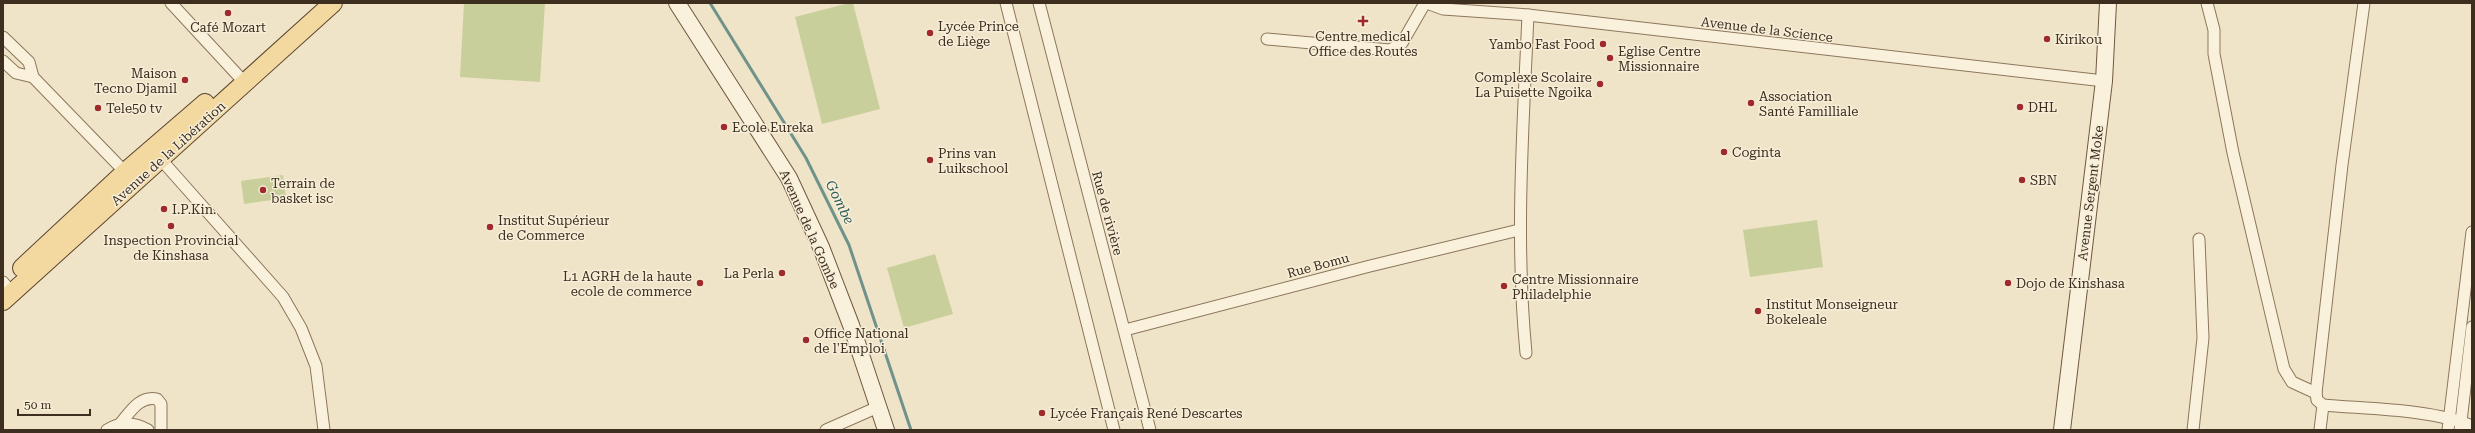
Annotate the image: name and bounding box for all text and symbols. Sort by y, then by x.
marker: Café Mozart [223,8,233,18]
street label: Avenue de la Science [1700,14,1834,45]
marker: Centre medical Office des Routes [1357,15,1369,27]
place label: Lycée Prince de Liège [938,19,1019,49]
place label: Café Mozart [190,20,266,35]
marker: Lycée Prince de Liège [925,28,935,38]
place label: Centre medical Office des Routes [1309,29,1417,59]
place label: Kirikou [2055,32,2102,47]
marker: Kirikou [2042,34,2052,44]
place label: Yambo Fast Food [1489,37,1596,52]
marker: Yambo Fast Food [1598,39,1608,49]
place label: Eglise Centre Missionnaire [1618,44,1701,74]
marker: Eglise Centre Missionnaire [1605,53,1615,63]
place label: Maison Tecno Djamil [94,66,178,96]
place label: Complexe Scolaire La Puisette Ngoika [1474,70,1592,100]
marker: Maison Tecno Djamil [180,75,190,85]
marker: Complexe Scolaire La Puisette Ngoika [1595,79,1605,89]
place label: Association Santé Familliale [1759,89,1858,119]
street label: Avenue de la Libération [108,98,229,209]
marker: Association Santé Familliale [1746,98,1756,108]
place label: DHL [2028,100,2057,115]
place label: Tele50 tv [106,101,163,116]
marker: DHL [2015,102,2025,112]
marker: Tele50 tv [93,103,103,113]
place label: Ecole Eureka [732,120,814,135]
marker: Ecole Eureka [719,122,729,132]
street label: Avenue Sergent Moke [2075,124,2106,262]
place label: Coginta [1732,145,1781,160]
place label: Prins van Luikschool [938,146,1008,176]
marker: Coginta [1719,147,1729,157]
marker: Prins van Luikschool [925,155,935,165]
street label: Avenue de la Gombe [777,167,843,291]
street label: Rue de rivière [1089,169,1126,257]
place label: SBN [2030,173,2057,188]
marker: SBN [2017,175,2027,185]
place label: Terrain de basket isc [271,176,335,206]
water label: Gombe [823,177,857,227]
marker: Terrain de basket isc [258,185,268,195]
place label: I.P.Kin. [172,202,216,217]
marker: I.P.Kin. [159,204,169,214]
place label: Institut Supérieur de Commerce [498,213,610,243]
marker: Inspection Provincial de Kinshasa [166,221,176,231]
marker: Institut Supérieur de Commerce [485,222,495,232]
place label: Inspection Provincial de Kinshasa [104,233,238,263]
street label: Rue Bomu [1285,250,1351,281]
place label: La Perla [724,266,774,281]
marker: La Perla [777,268,787,278]
place label: L1 AGRH de la haute ecole de commerce [563,269,692,299]
place label: Centre Missionnaire Philadelphie [1512,272,1639,302]
place label: Dojo de Kinshasa [2016,276,2125,291]
marker: L1 AGRH de la haute ecole de commerce [695,278,705,288]
marker: Dojo de Kinshasa [2003,278,2013,288]
marker: Centre Missionnaire Philadelphie [1499,281,1509,291]
place label: Institut Monseigneur Bokeleale [1766,297,1899,327]
marker: Institut Monseigneur Bokeleale [1753,306,1763,316]
place label: Office National de l'Emploi [814,326,909,356]
marker: Office National de l'Emploi [801,335,811,345]
scale bar [18,391,90,417]
text: 50 m [24,398,51,412]
place label: Lycée Français René Descartes [1050,406,1243,421]
marker: Lycée Français René Descartes [1037,408,1047,418]

